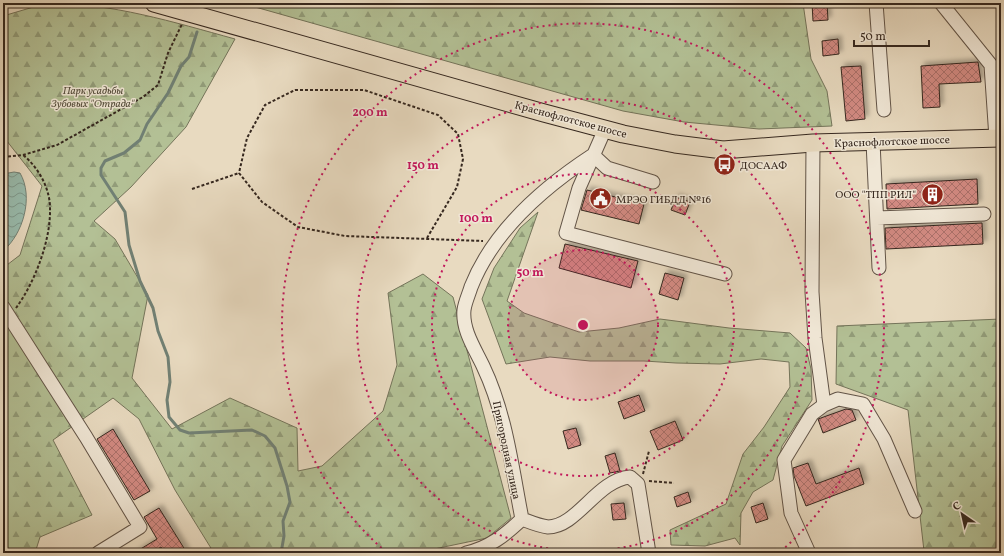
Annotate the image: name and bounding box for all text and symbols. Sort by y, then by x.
scale bar [854,22,929,48]
text: 50 m [860,29,886,45]
park label: Парк усадьбы Зубовых "Отрада" [51,84,135,112]
street label: Краснофлотское шоссе [513,98,628,143]
text: 200 m [352,105,388,121]
street label: Краснофлотское шоссе [834,133,950,152]
bus stop icon: ДОСААФ [711,152,737,178]
text: 150 m [407,158,439,174]
place label: ДОСААФ [740,159,787,174]
building icon: ООО "ТПП РИЛ" [919,181,945,207]
public building icon: МРЭО ГИБДД №16 [588,186,614,212]
place label: ООО "ТПП РИЛ" [835,188,916,203]
place label: МРЭО ГИБДД №16 [616,193,711,208]
text: 100 m [459,211,493,227]
text: 50 m [516,265,544,281]
centre of rings [576,318,590,332]
street label: Пригородная улица [488,400,523,502]
north arrow [942,494,982,534]
text: С [950,499,964,515]

